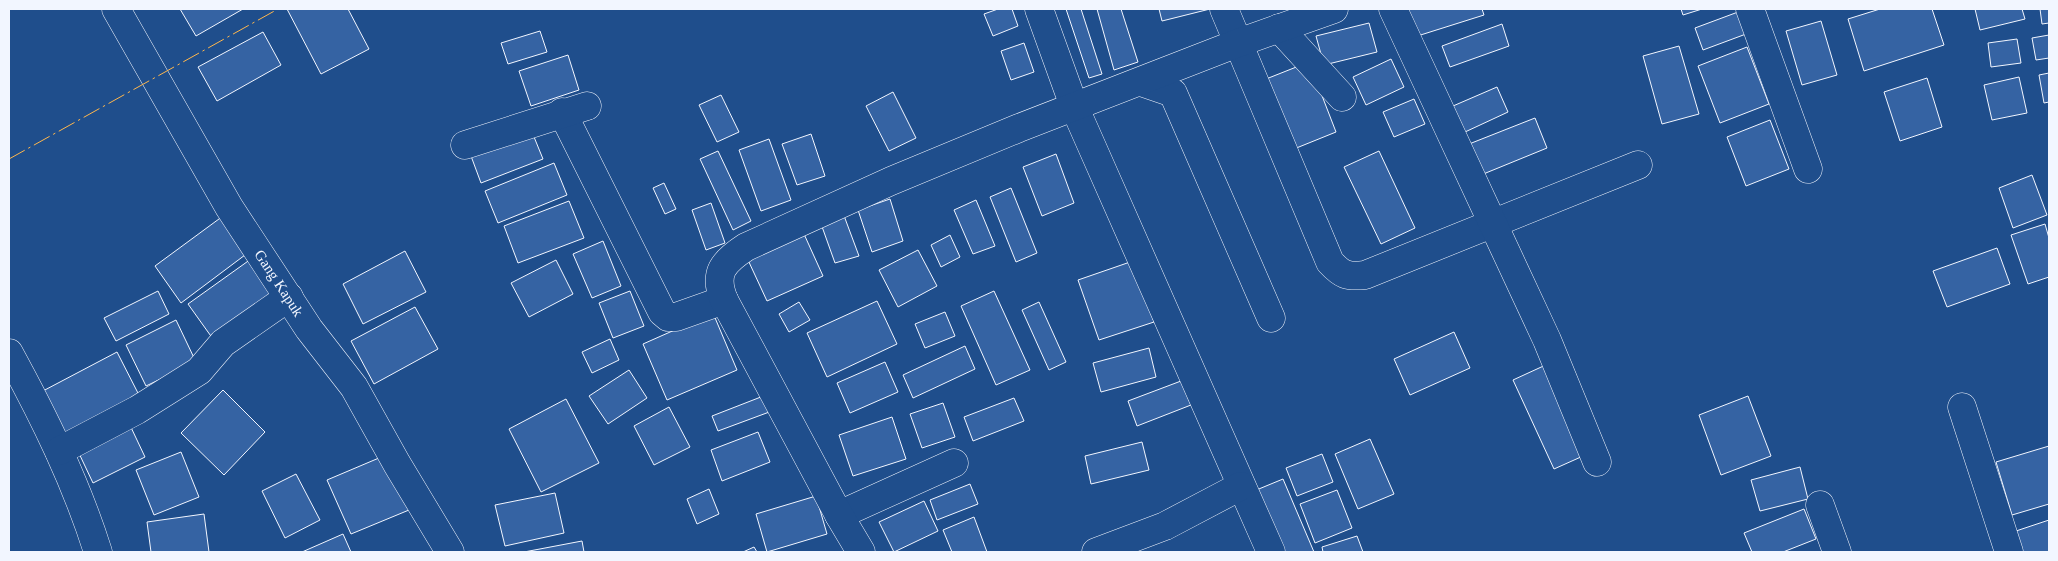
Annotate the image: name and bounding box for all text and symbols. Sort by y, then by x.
street label: Gang Kapuk [251,247,307,320]

